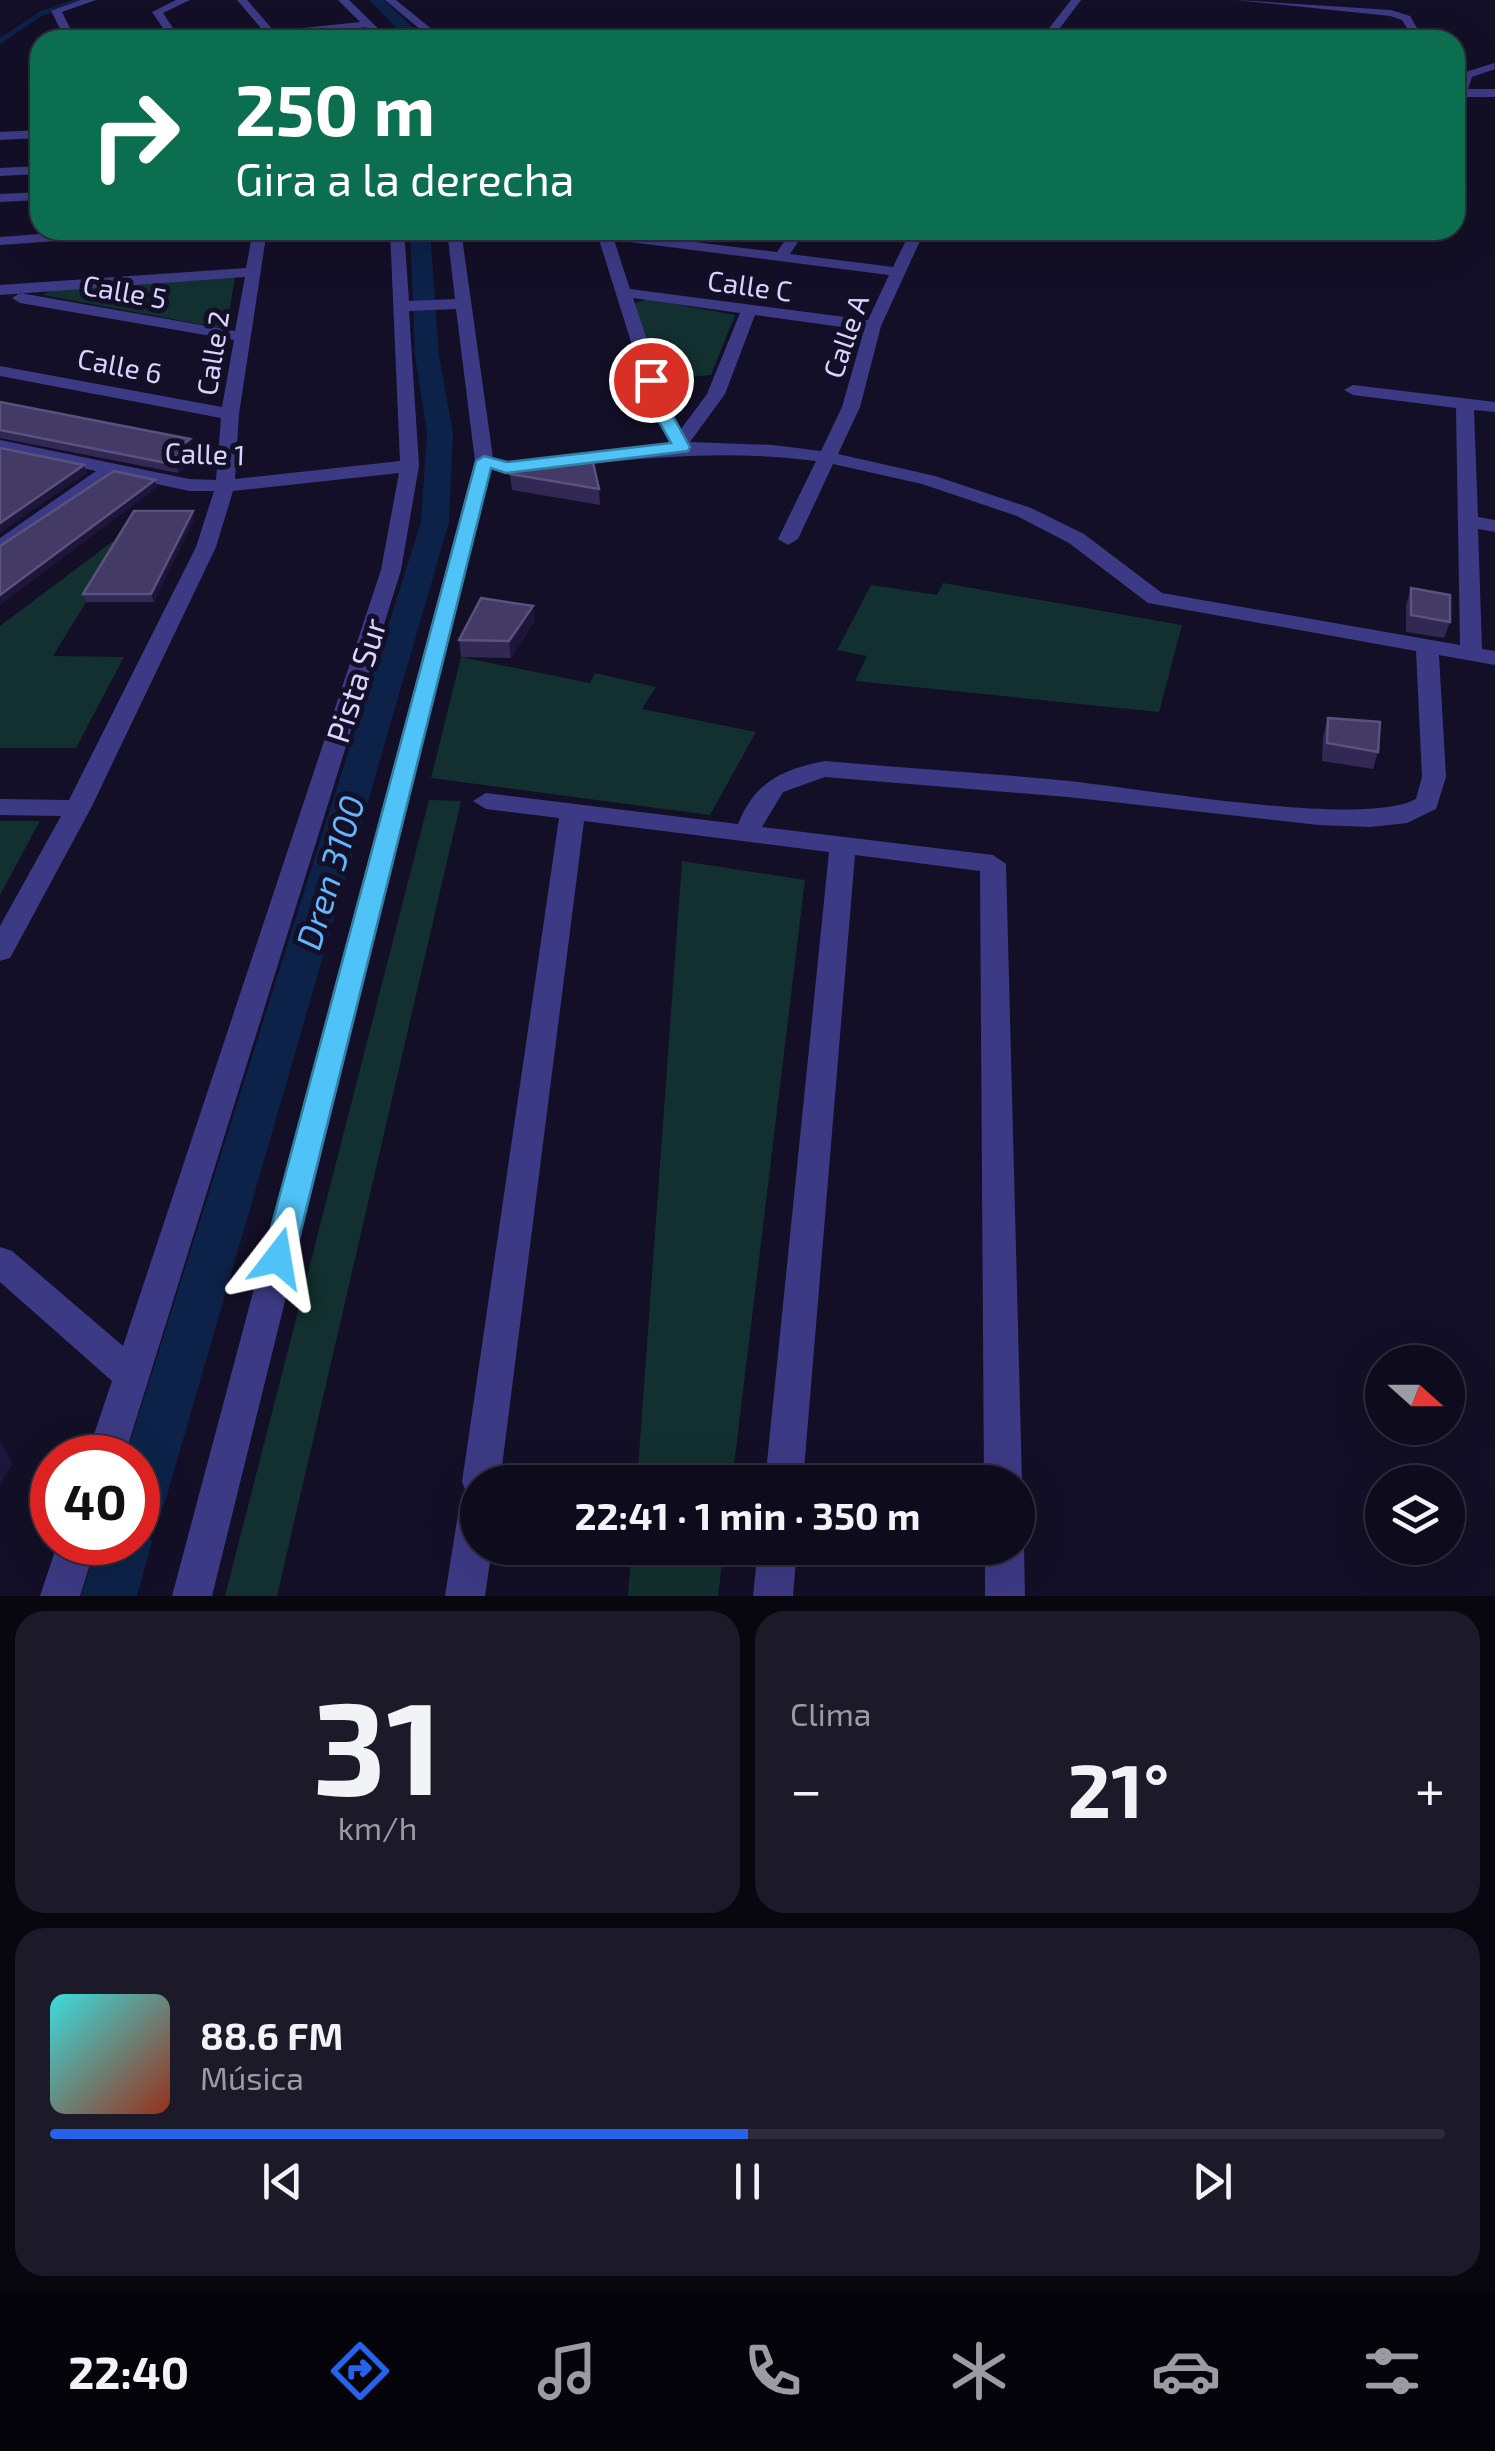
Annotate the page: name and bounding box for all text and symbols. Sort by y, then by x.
text: 250 m [235,66,435,150]
icon: right [70,70,200,200]
text: Gira a la derecha [235,151,574,205]
street label: Calle C [705,262,795,308]
street label: Calle 5 [81,267,169,315]
street label: Calle A [815,289,875,382]
street label: Calle 2 [189,308,235,398]
pin [609,338,694,423]
street label: Calle 6 [75,340,165,390]
icon: arrive [624,353,679,408]
street label: Calle 1 [164,435,246,471]
street label: Pista Sur [317,613,393,747]
water label: Dren 3100 [286,790,372,954]
position arrow [226,1206,330,1310]
north arrow [1365,1345,1465,1445]
map controls [1365,1345,1465,1565]
speed limit sign: 40 [30,1435,160,1565]
button: layers [1365,1465,1465,1565]
text: 22:41 · 1 min · 350 m [574,1492,921,1538]
text: 31 [313,1665,442,1821]
text: Clima [790,1694,871,1732]
text: 21° [1068,1743,1169,1833]
text: − [790,1755,822,1821]
text: + [1415,1755,1445,1821]
text: km/h [338,1808,417,1846]
text: 88.6 FM [200,2012,343,2058]
text: Música [200,2058,304,2096]
icon: previous [255,2154,310,2209]
icon: pause [720,2154,775,2209]
icon: next [1185,2154,1240,2209]
icon: directions [325,2336,395,2406]
icon: music [532,2336,602,2406]
icon: phone [738,2336,808,2406]
icon: climate [944,2336,1014,2406]
icon: car [1151,2336,1221,2406]
icon: filters [1357,2336,1427,2406]
text: 22:40 [68,2344,189,2398]

